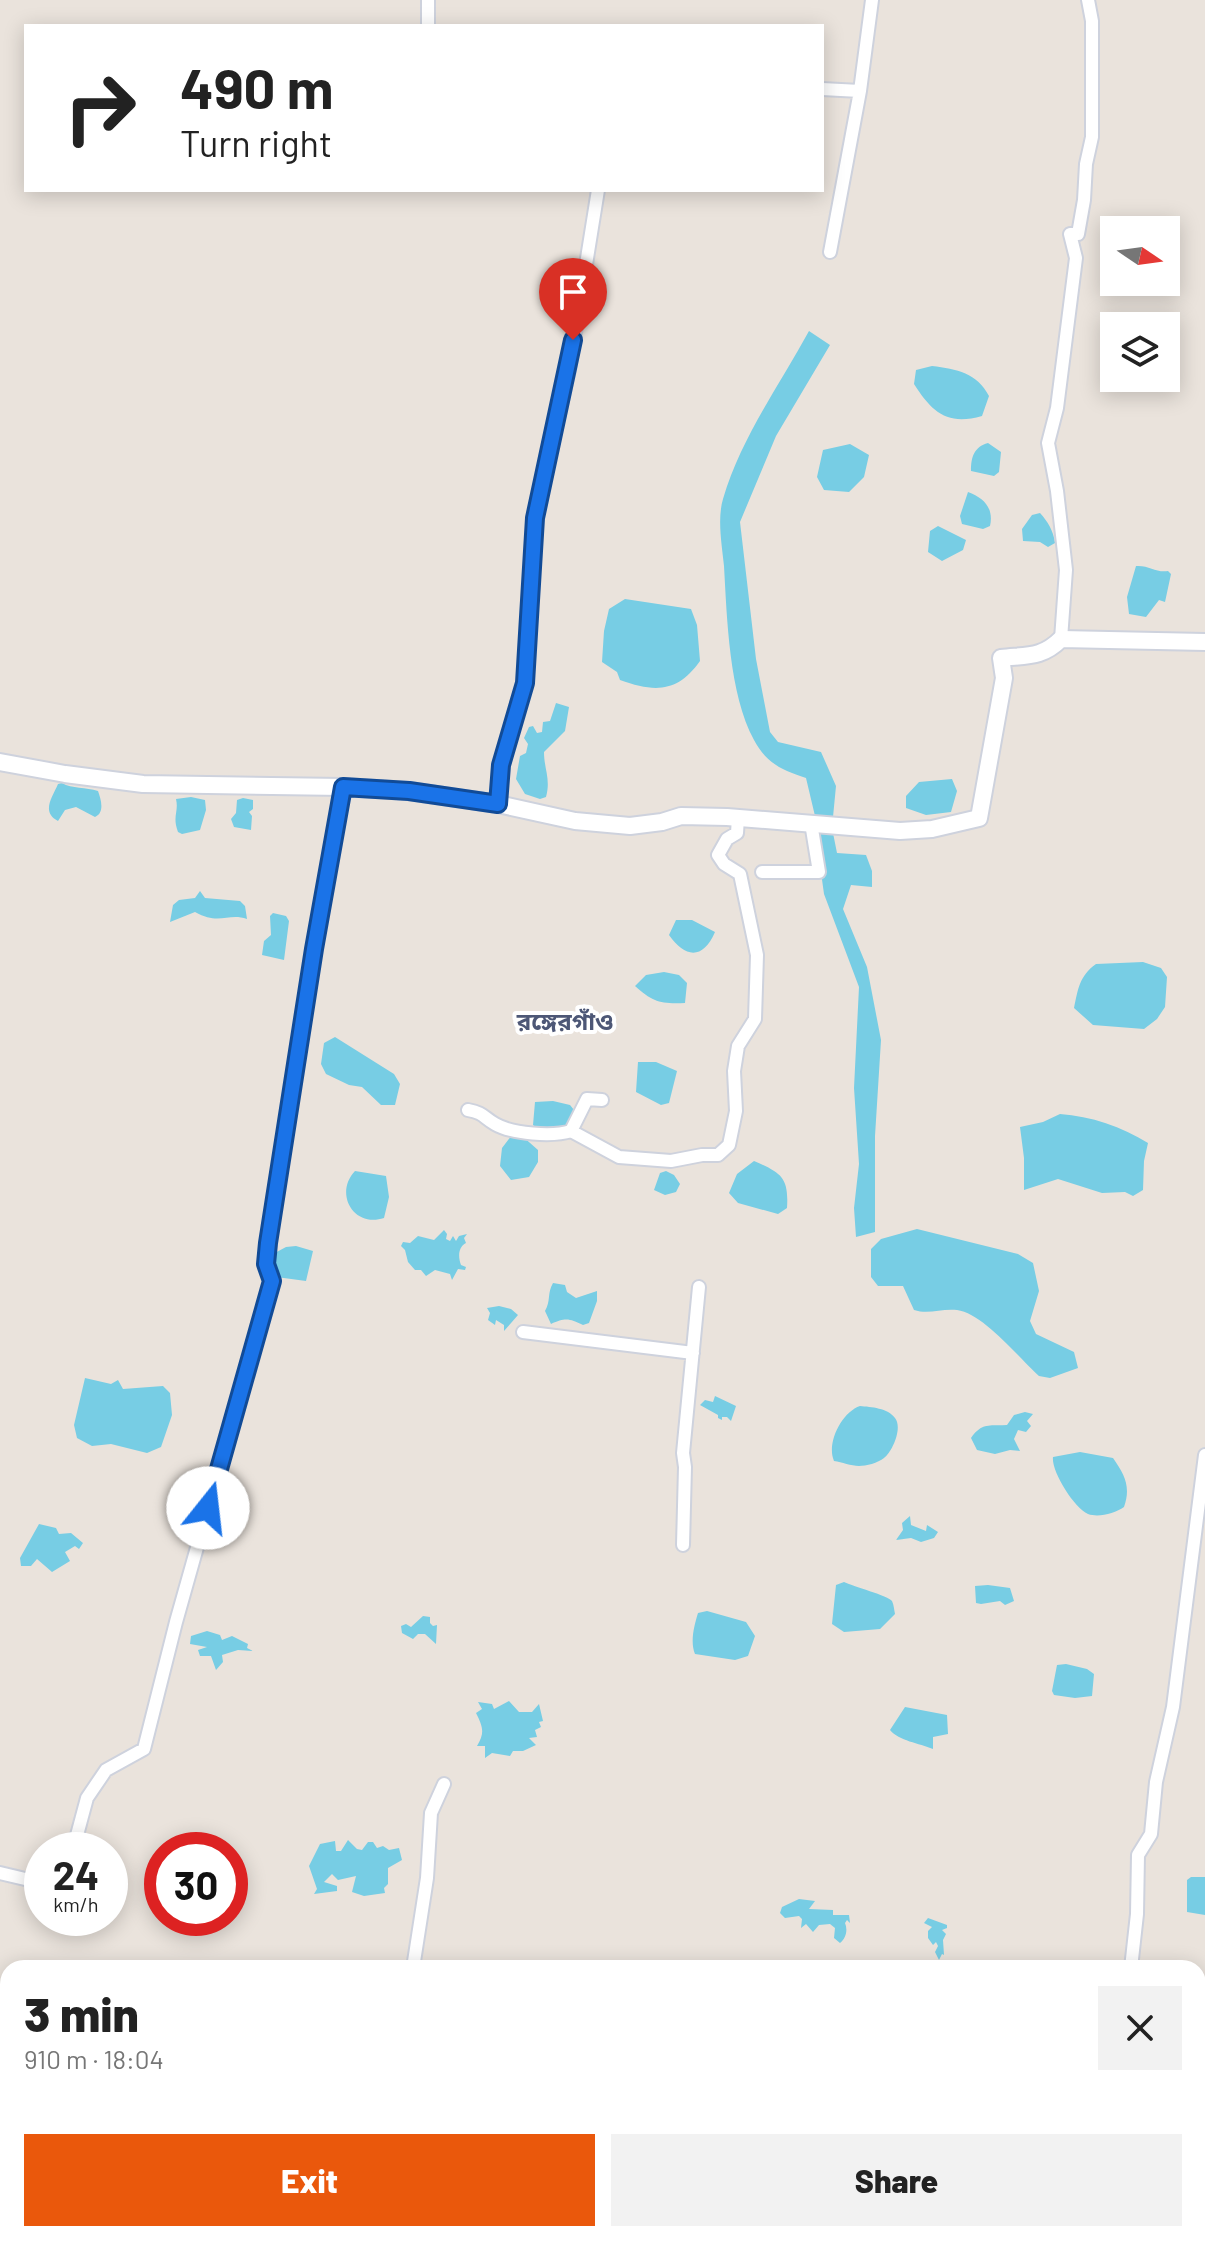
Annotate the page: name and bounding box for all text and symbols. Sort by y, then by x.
text: 490 m [180,53,334,120]
icon: right [48,56,152,160]
text: Turn right [180,121,332,164]
north arrow [1100,216,1180,296]
map controls [1100,216,1180,392]
pin [539,258,607,340]
icon: arrive [551,270,595,314]
button: layers [1100,312,1180,392]
district label: রঙ্গেরগাঁও [516,1006,613,1035]
position arrow [166,1466,250,1550]
speed limit sign: 30 [144,1832,248,1936]
text: 24 [53,1850,99,1898]
text: km/h [53,1892,99,1916]
text: 3 min [24,1984,139,2042]
button: close [1098,1986,1182,2070]
text: 910 m · 18:04 [24,2043,164,2074]
button: Exit [24,2134,595,2226]
button: Share [611,2134,1182,2226]

